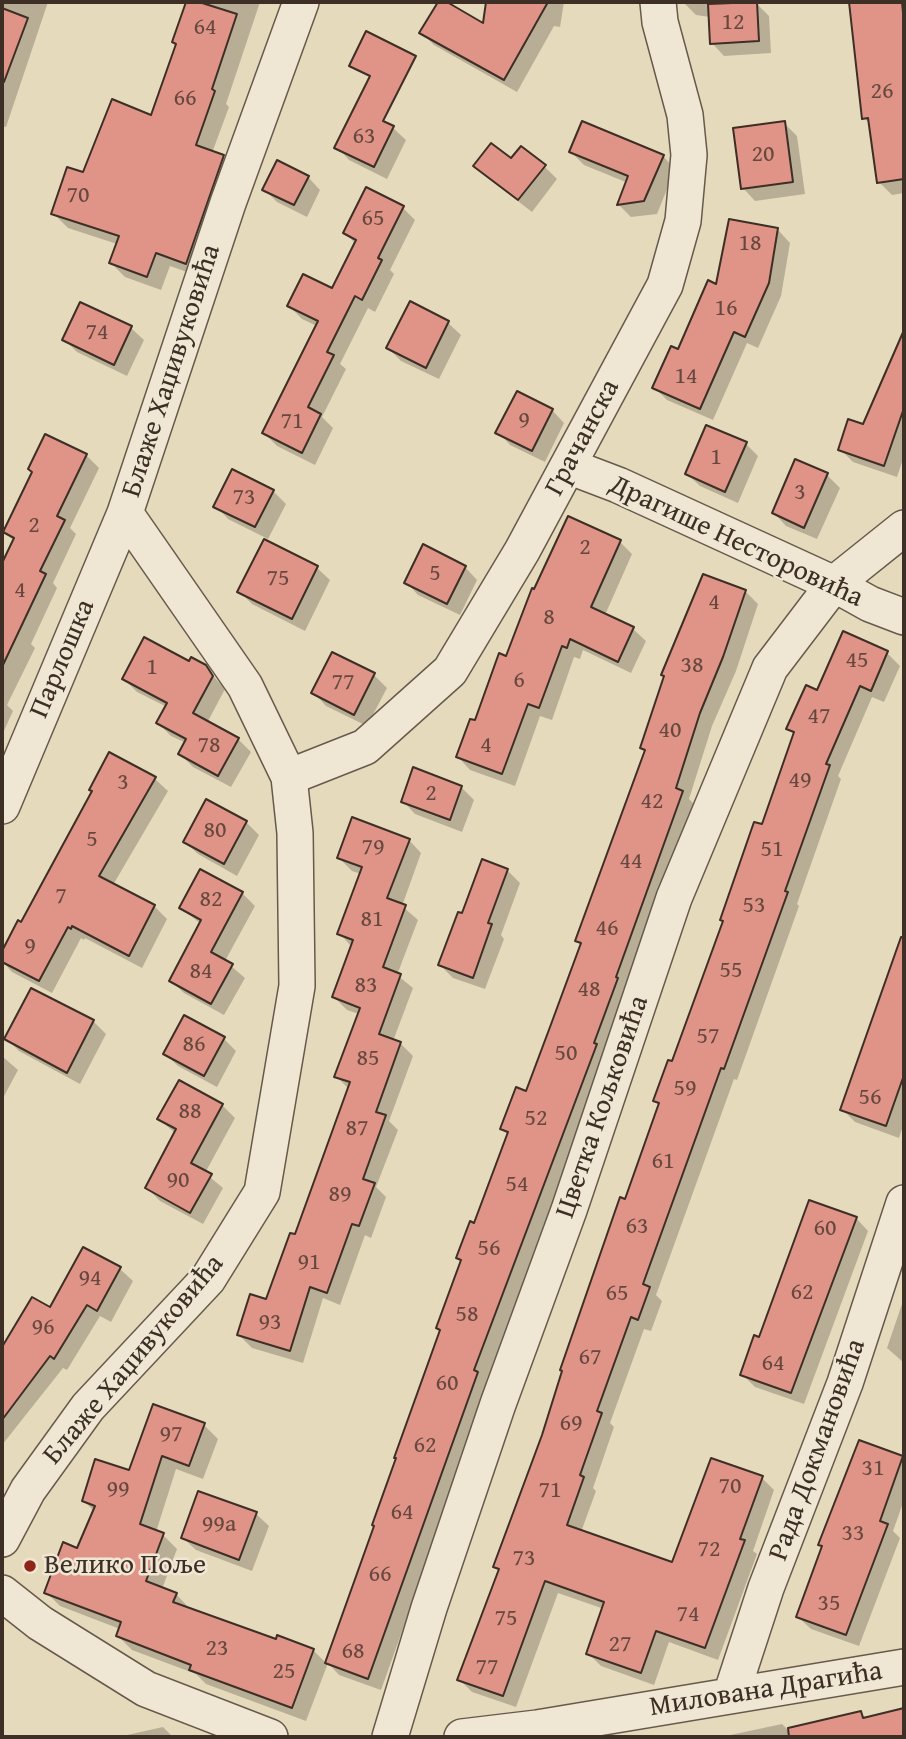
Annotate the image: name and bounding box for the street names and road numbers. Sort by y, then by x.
street label: Блаже Хаџивуковића [115,241,229,501]
street label: Грачанска [538,374,628,502]
street label: Драгише Несторовића [604,468,868,616]
street label: Парлошка [23,595,103,723]
street label: Цветка Кољковића [549,991,657,1223]
street label: Блаже Хаџивуковића [36,1248,232,1472]
street label: Рада Докмановића [762,1335,874,1565]
street label: Милована Драгића [647,1655,885,1725]

